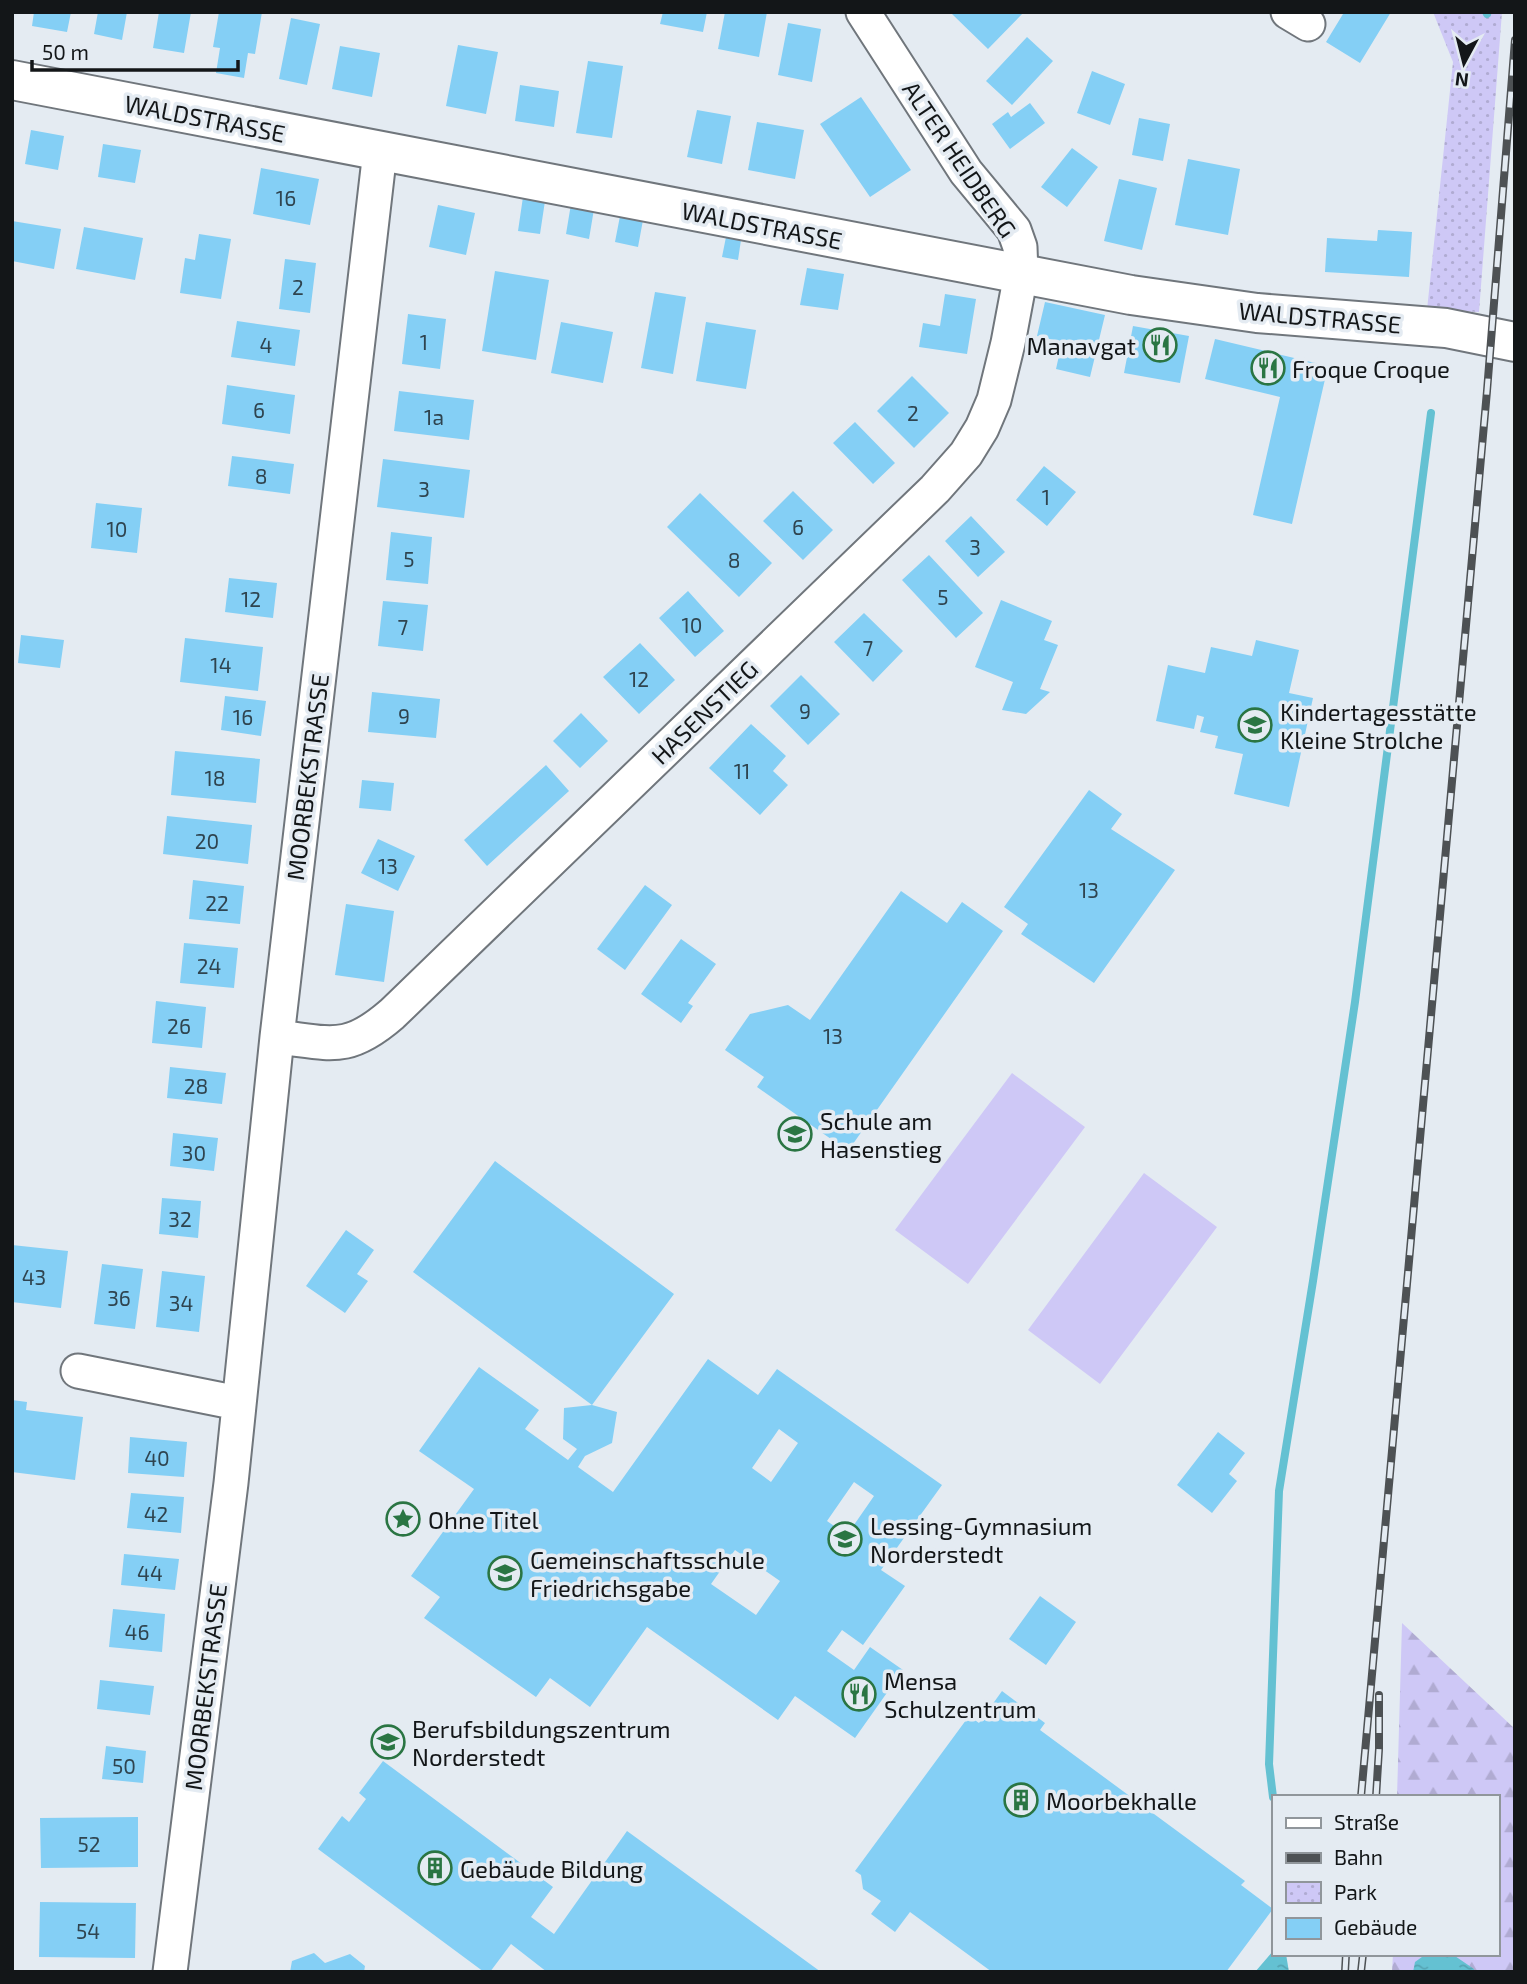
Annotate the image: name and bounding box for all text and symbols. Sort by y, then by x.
scale bar [32,28,238,72]
north arrow [1429,28,1499,98]
text: 50 m [42,39,89,64]
text: N [1454,68,1470,93]
street label: ALTER HEIDBERG [897,75,1023,243]
street label: WALDSTRASSE [122,88,288,148]
house number: 16 [276,185,296,210]
street label: WALDSTRASSE [679,195,845,255]
house number: 2 [292,274,304,299]
street label: WALDSTRASSE [1238,295,1402,339]
restaurant icon: Manavgat [1141,326,1179,364]
house number: 1 [420,329,428,354]
place label: Manavgat [1026,331,1136,360]
house number: 4 [260,332,272,357]
restaurant icon: Froque Croque [1249,349,1287,387]
place label: Froque Croque [1292,354,1450,383]
house number: 6 [253,397,265,422]
house number: 2 [907,400,919,425]
house number: 1a [424,404,444,429]
house number: 8 [255,463,267,488]
house number: 3 [418,476,430,501]
house number: 1 [1042,484,1050,509]
house number: 6 [792,514,804,539]
house number: 10 [106,516,128,541]
house number: 3 [969,534,981,559]
house number: 5 [403,546,415,571]
house number: 8 [728,547,740,572]
house number: 5 [937,584,949,609]
house number: 12 [241,586,261,611]
house number: 10 [681,612,703,637]
house number: 7 [398,614,409,639]
house number: 7 [863,635,874,660]
house number: 14 [210,652,232,677]
street label: HASENSTIEG [645,654,763,770]
house number: 12 [629,666,649,691]
street label: MOORBEKSTRASSE [280,672,334,882]
place label: Kindertagesstätte Kleine Strolche [1280,697,1477,754]
house number: 9 [799,698,811,723]
house number: 9 [398,703,410,728]
house number: 16 [233,704,253,729]
school or university icon: Kindertagesstätte Kleine Strolche [1236,706,1274,744]
house number: 11 [734,758,750,783]
house number: 18 [204,765,226,790]
house number: 20 [195,828,219,853]
house number: 13 [378,853,398,878]
house number: 13 [1079,877,1099,902]
house number: 22 [205,890,229,915]
house number: 24 [197,953,221,978]
house number: 26 [167,1013,191,1038]
house number: 13 [823,1023,843,1048]
house number: 28 [184,1073,208,1098]
place label: Schule am Hasenstieg [820,1106,942,1163]
school or university icon: Schule am Hasenstieg [776,1115,814,1153]
house number: 30 [182,1140,206,1165]
house number: 32 [168,1206,192,1231]
house number: 43 [22,1264,46,1289]
house number: 36 [107,1285,131,1310]
house number: 34 [169,1290,193,1315]
house number: 40 [144,1445,170,1470]
place icon: Ohne Titel [384,1500,422,1538]
house number: 42 [144,1501,168,1526]
place label: Ohne Titel [428,1505,539,1534]
place label: Lessing-Gymnasium Norderstedt [870,1511,1092,1568]
school or university icon: Lessing-Gymnasium Norderstedt [826,1520,864,1558]
place label: Gemeinschaftsschule Friedrichsgabe [530,1545,765,1602]
school or university icon: Gemeinschaftsschule Friedrichsgabe [486,1554,524,1592]
house number: 44 [137,1560,163,1585]
street label: MOORBEKSTRASSE [178,1582,232,1792]
house number: 46 [125,1619,149,1644]
place label: Mensa Schulzentrum [884,1666,1036,1723]
restaurant icon: Mensa Schulzentrum [840,1675,878,1713]
place label: Berufsbildungszentrum Norderstedt [412,1714,671,1771]
school or university icon: Berufsbildungszentrum Norderstedt [369,1723,407,1761]
house number: 50 [112,1753,136,1778]
building icon: Moorbekhalle [1002,1781,1040,1819]
place label: Moorbekhalle [1046,1786,1197,1815]
legend [1272,1795,1499,1956]
text: Straße [1334,1809,1399,1834]
house number: 52 [77,1831,101,1856]
text: Bahn [1334,1844,1383,1869]
building icon: Gebäude Bildung [416,1849,454,1887]
place label: Gebäude Bildung [460,1854,643,1883]
text: Park [1334,1879,1377,1904]
text: Gebäude [1334,1914,1417,1939]
house number: 54 [76,1918,100,1943]

